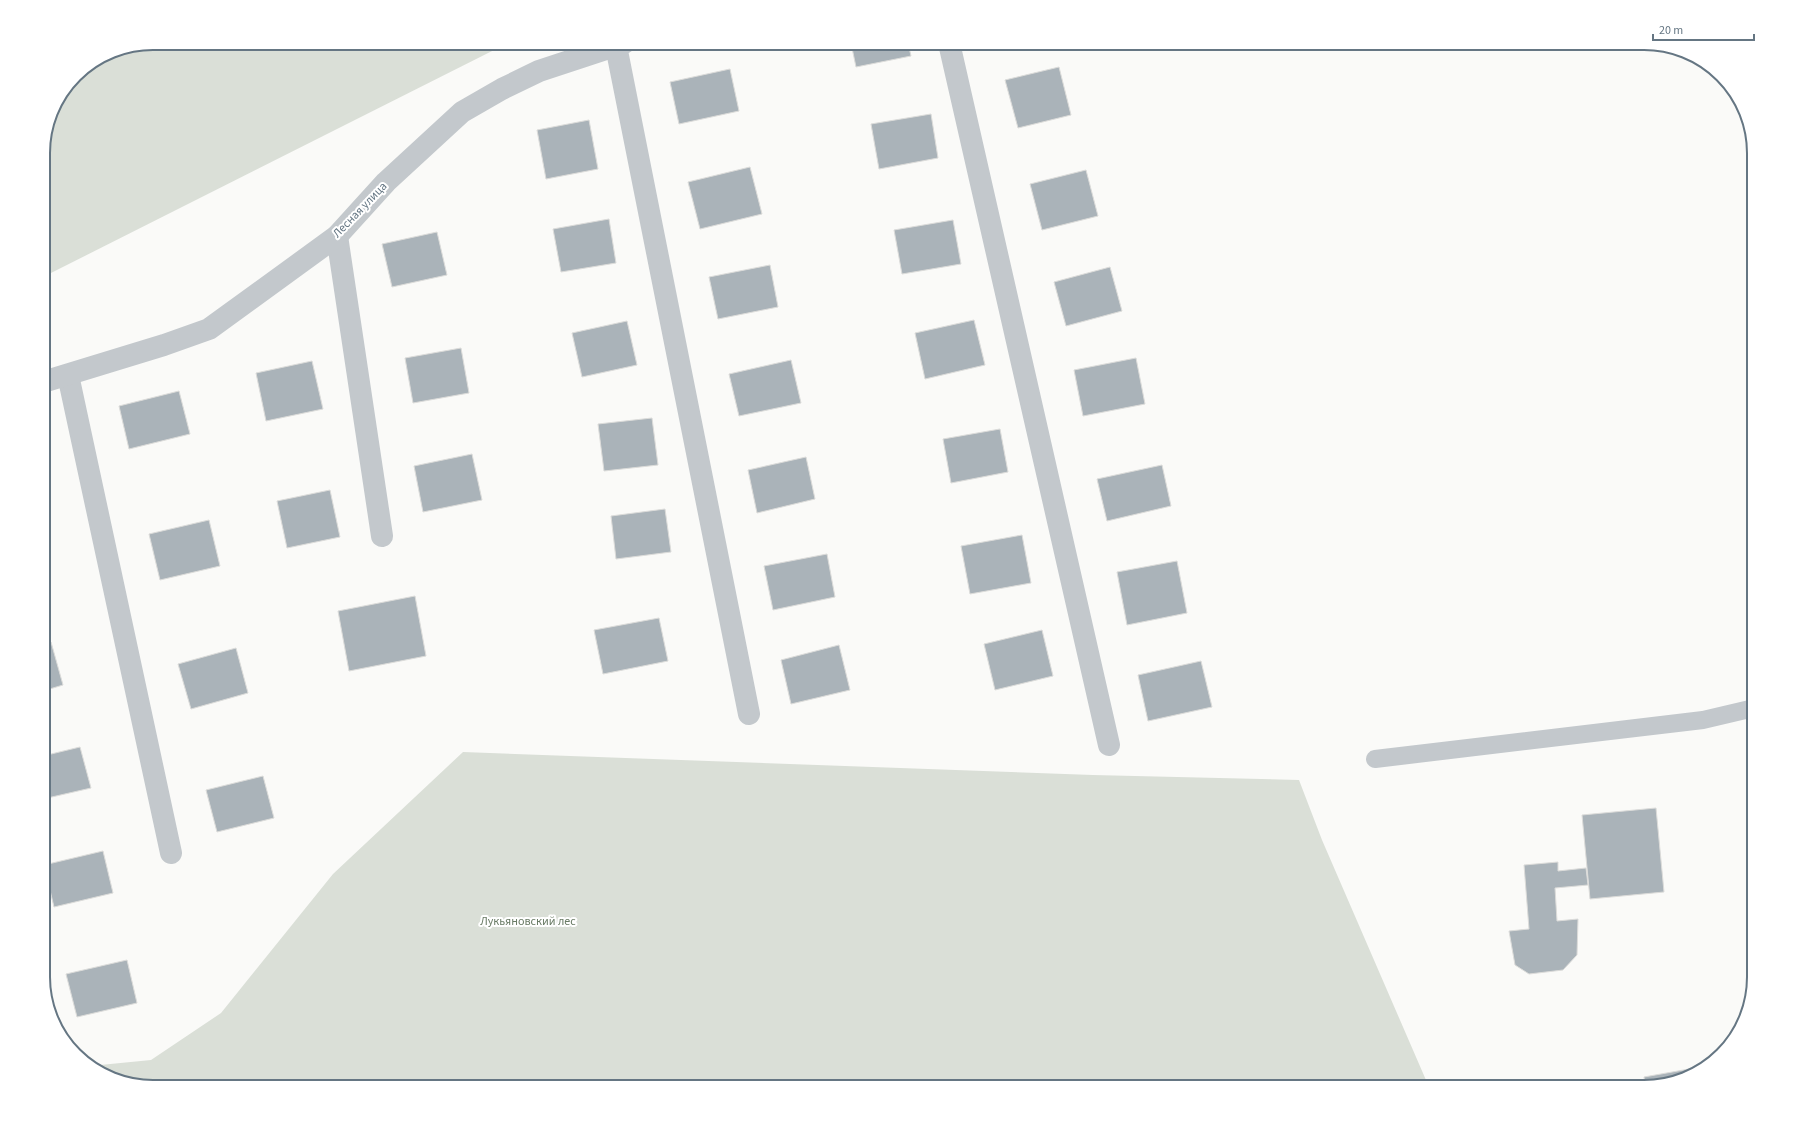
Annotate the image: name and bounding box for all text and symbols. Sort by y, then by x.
scale bar [1653,16,1754,42]
text: 20 m [1659,22,1683,39]
street label: Лесная улица [329,178,391,242]
park label: Лукьяновский лес [480,913,576,930]

